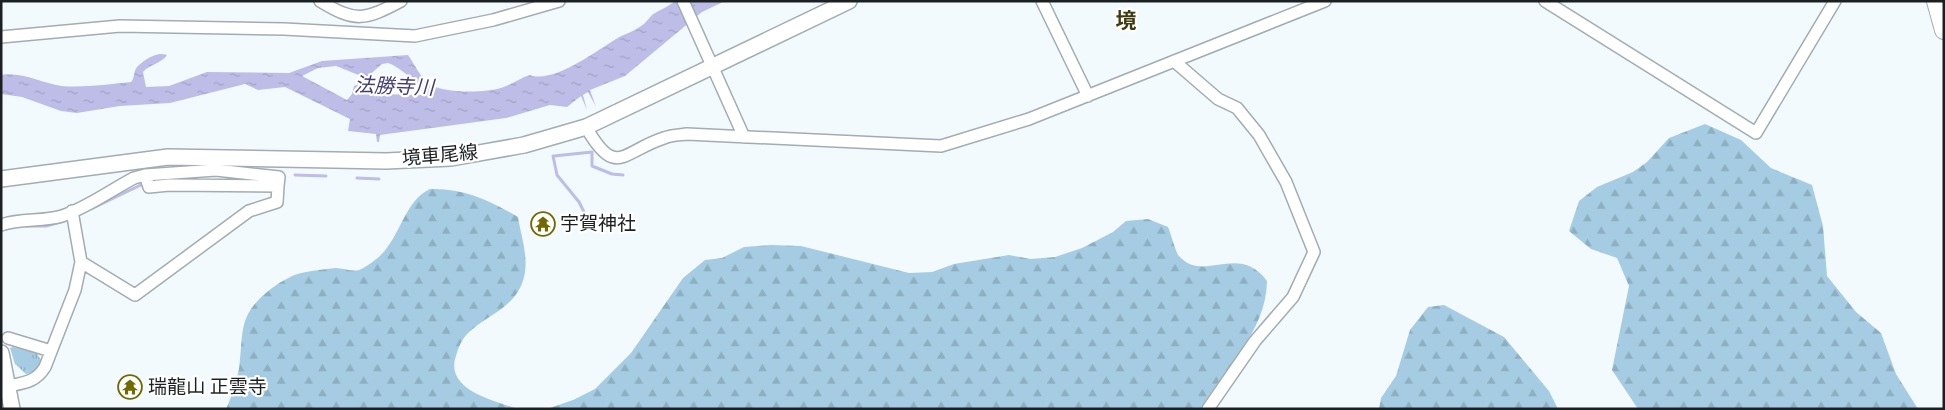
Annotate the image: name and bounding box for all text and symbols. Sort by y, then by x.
district label: 境 [1116,6,1137,38]
water label: 法勝寺川 [354,71,436,103]
street label: 境車尾線 [401,138,479,174]
place label: 宇賀神社 [560,210,636,239]
temple icon: 宇賀神社 [530,211,556,237]
place label: 瑞龍山 正雲寺 [148,373,267,402]
temple icon: 瑞龍山 正雲寺 [117,374,143,400]

